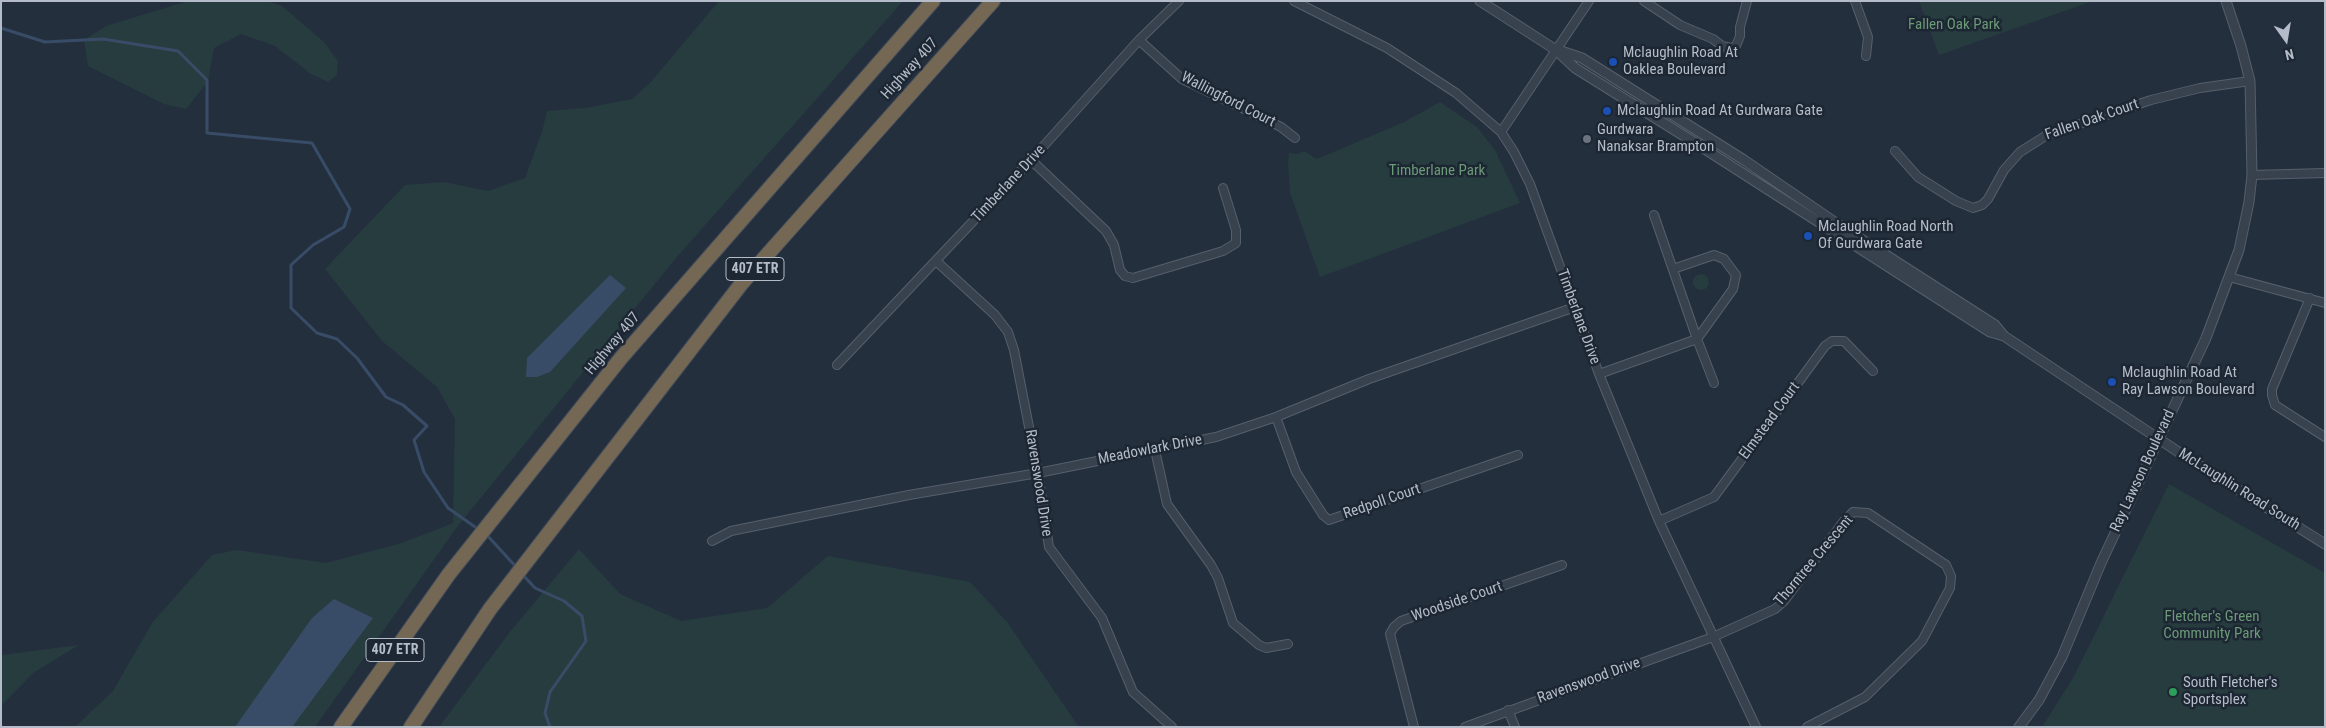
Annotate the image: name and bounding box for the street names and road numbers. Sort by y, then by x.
street label: Highway 407 [878,35,942,103]
street label: Wallingford Court [1178,68,1278,132]
street label: Fallen Oak Court [2043,96,2141,144]
street label: Timberlane Drive [968,141,1050,227]
road number: 407 ETR [726,258,784,280]
street label: Timberlane Drive [1552,267,1604,367]
street label: Highway 407 [582,309,644,379]
street label: Elmstead Court [1736,379,1804,463]
street label: Ray Lawson Boulevard [2107,407,2179,535]
street label: Ravenswood Drive [1021,428,1055,538]
street label: Meadowlark Drive [1096,431,1204,469]
street label: McLaughlin Road South [2175,445,2303,535]
street label: Redpoll Court [1341,480,1423,524]
street label: Thorntree Crescent [1771,512,1857,610]
street label: Woodside Court [1409,578,1505,626]
road number: 407 ETR [366,638,424,662]
street label: Ravenswood Drive [1535,654,1643,708]

